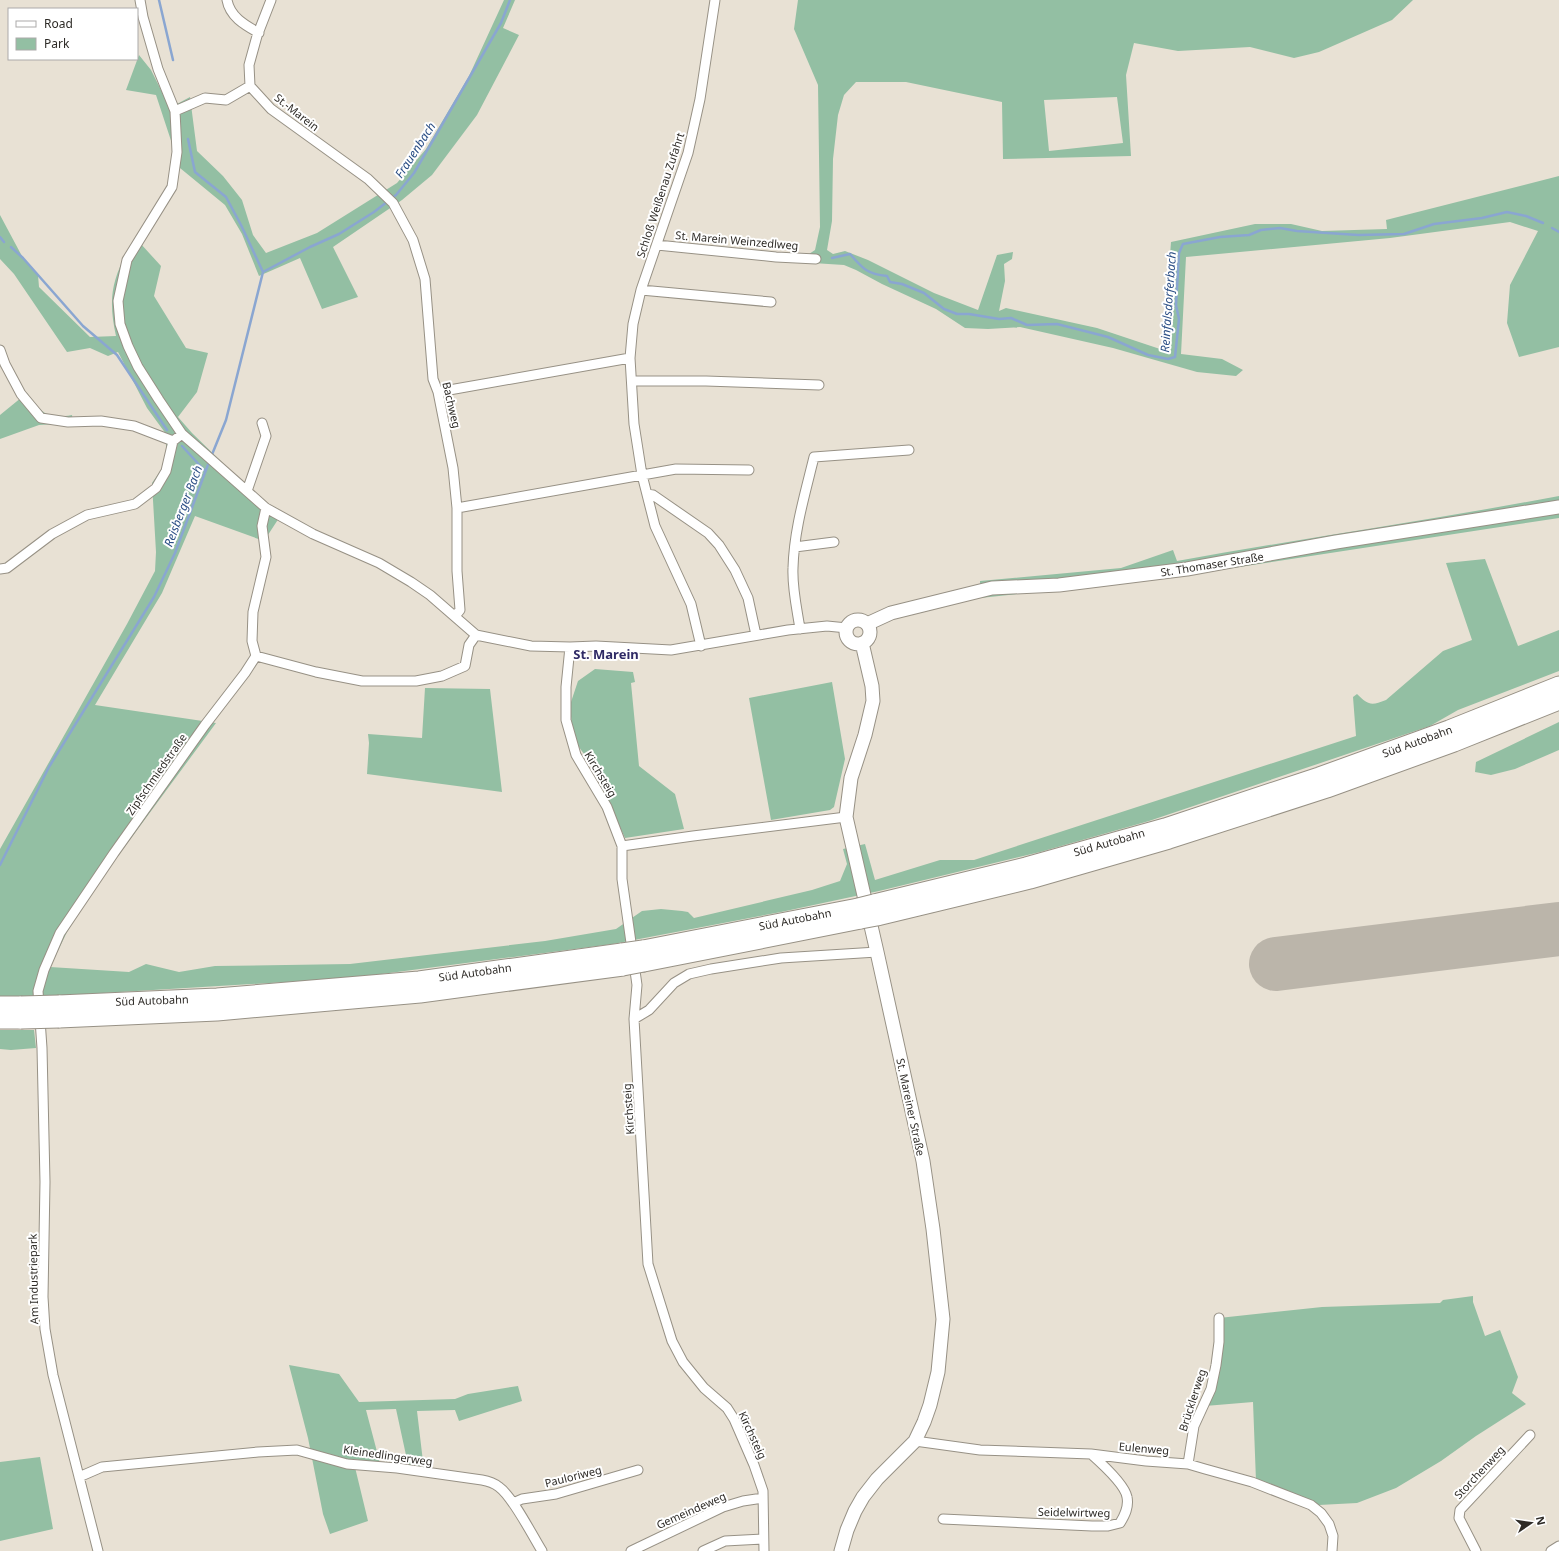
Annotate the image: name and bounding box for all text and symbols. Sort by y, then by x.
legend [8,8,138,60]
text: Road [44,15,73,32]
text: Park [44,35,70,52]
street label: St.-Marein [272,90,322,134]
water label: Frauenbach [391,119,439,181]
street label: Schloß Weißenau Zufahrt [633,131,687,259]
street label: St. Marein Weinzedlweg [675,227,799,253]
water label: Reinfalsdorferbach [1156,251,1180,353]
street label: Bachweg [439,380,465,430]
water label: Reisberger Bach [160,463,206,549]
street label: St. Thomaser Straße [1159,548,1265,580]
district label: St. Marein [573,645,639,663]
street label: Süd Autobahn [1380,721,1454,761]
street label: Zipfschmiedstraße [122,730,190,818]
street label: Kirchsteig [581,748,621,800]
street label: Süd Autobahn [1072,825,1146,859]
street label: Süd Autobahn [758,905,832,933]
street label: Süd Autobahn [438,959,512,985]
street label: Süd Autobahn [115,991,189,1009]
street label: St. Mareiner Straße [893,1057,929,1157]
street label: Kirchsteig [619,1083,637,1135]
street label: Am Industriepark [25,1234,41,1324]
street label: Brücklerweg [1175,1367,1209,1433]
street label: Kirchsteig [735,1409,771,1461]
street label: Eulenweg [1118,1438,1170,1458]
street label: Kleinedlingerweg [342,1441,434,1469]
street label: Storchenweg [1450,1442,1508,1502]
street label: Pauloriweg [543,1462,603,1490]
street label: Gemeindeweg [654,1488,728,1532]
north arrow [1511,1503,1551,1543]
street label: Seidelwirtweg [1038,1504,1110,1520]
text: N [1533,1515,1550,1527]

